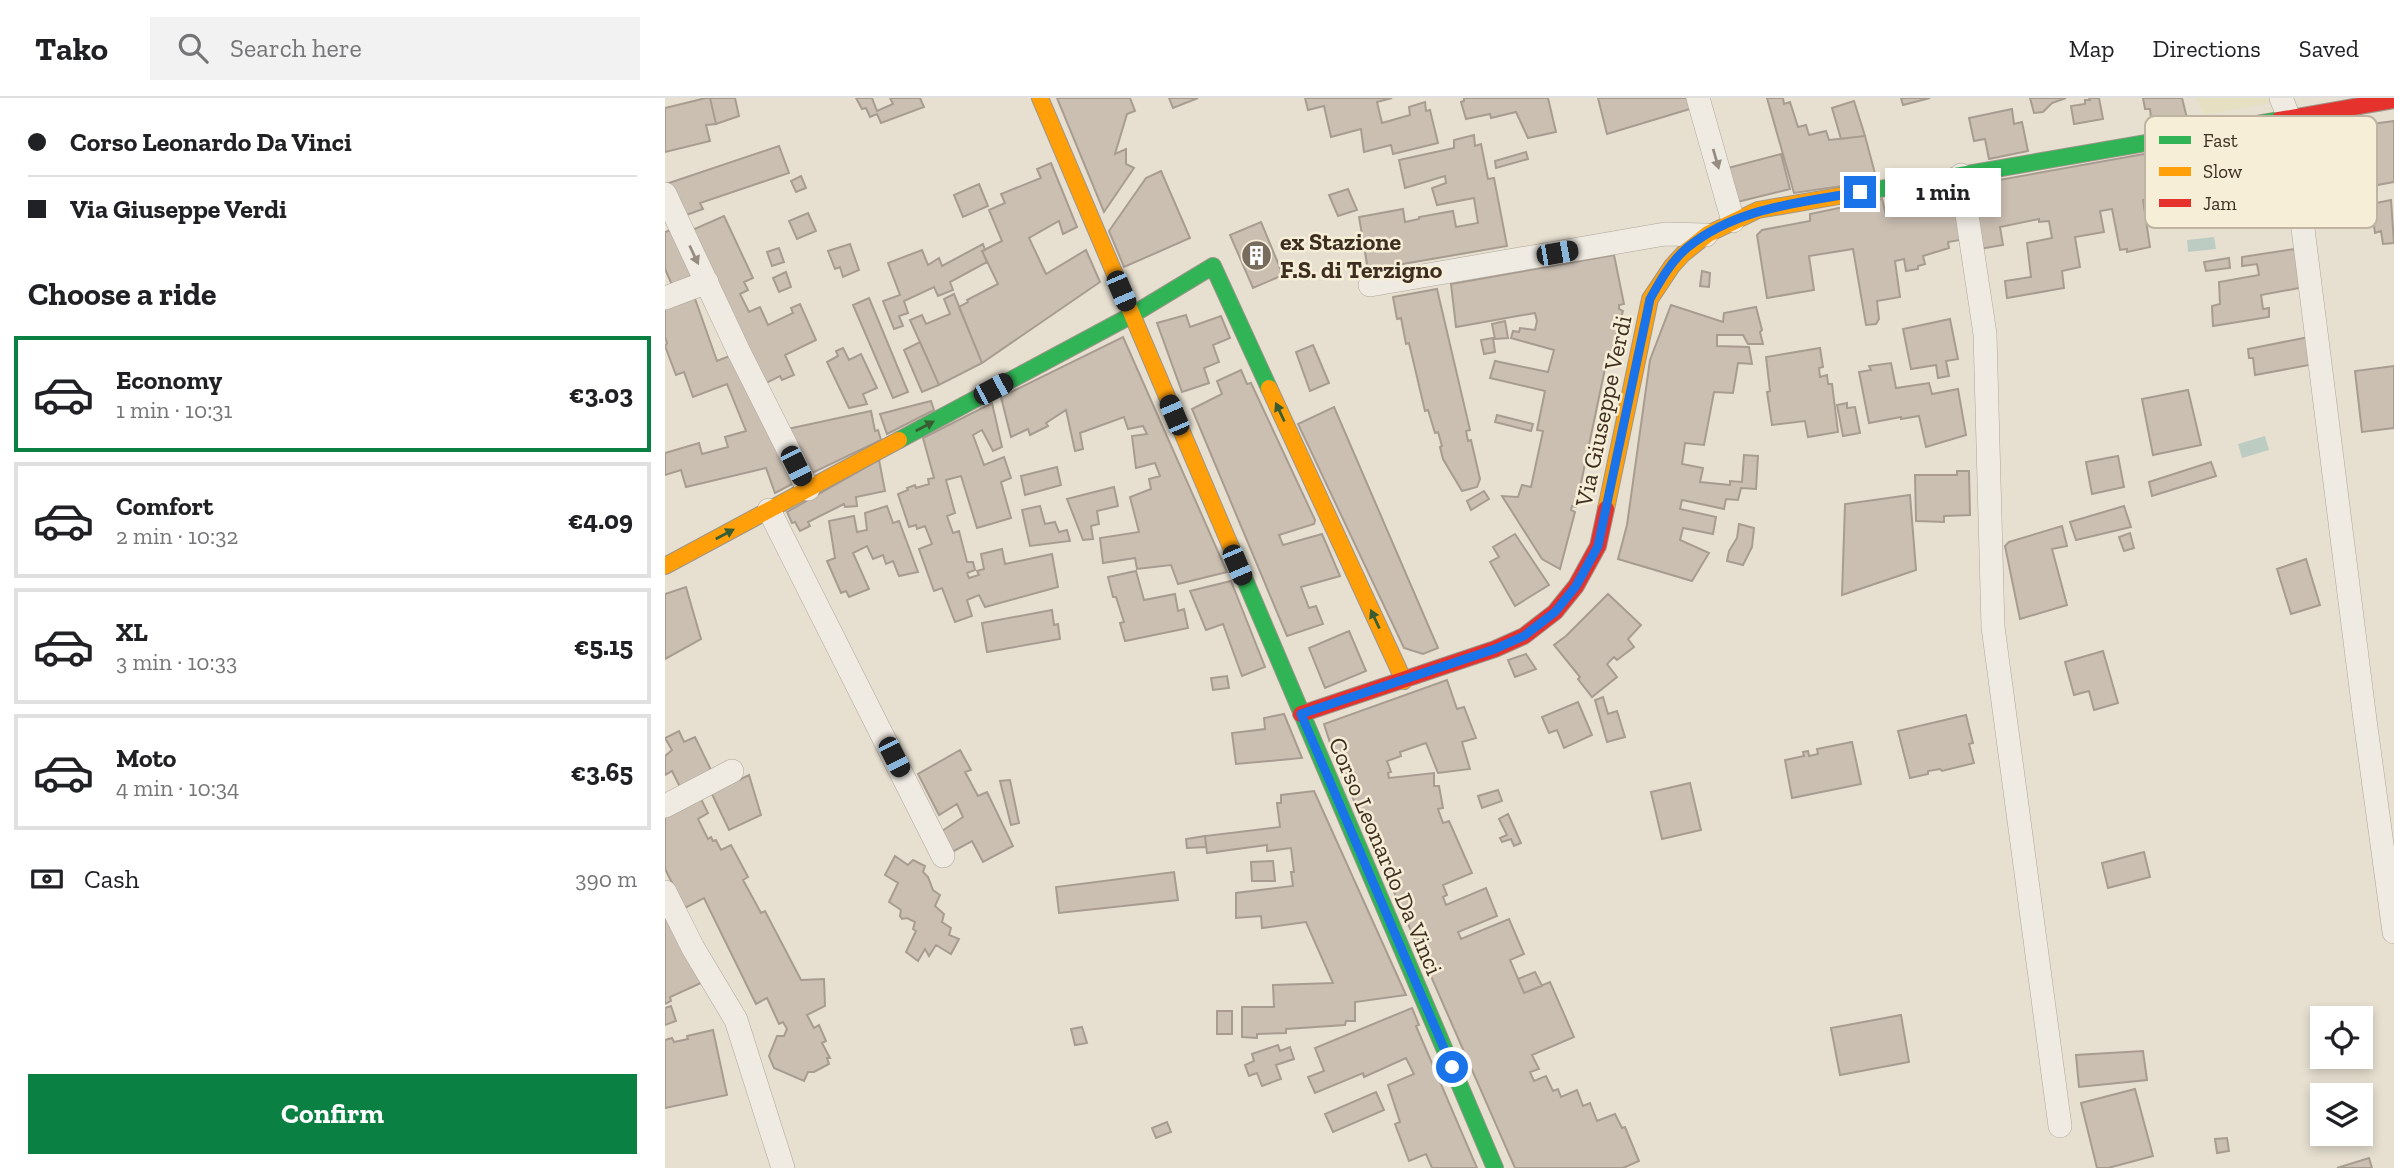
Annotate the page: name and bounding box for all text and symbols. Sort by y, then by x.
search box [150,17,640,80]
text: Tako [35,29,108,68]
icon: search [174,29,212,67]
text: Search here [230,32,362,64]
text: Map [2069,34,2115,63]
text: Directions [2153,34,2261,63]
text: Saved [2299,34,2359,63]
legend [2145,116,2377,228]
text: Corso Leonardo Da Vinci [70,126,352,158]
text: Fast [2203,129,2238,152]
one-way arrow [1712,149,1722,170]
text: Slow [2203,160,2243,183]
callout: 1 min [1885,168,2000,217]
route end [1844,176,1876,208]
text: 1 min [1916,178,1970,206]
text: Jam [2203,192,2237,215]
text: Via Giuseppe Verdi [70,193,287,225]
place label: ex Stazione F.S. di Terzigno [1280,227,1443,284]
building icon: ex Stazione F.S. di Terzigno [1240,238,1274,272]
car [1535,239,1580,267]
one-way arrow [689,245,700,265]
car [1104,268,1139,314]
text: Choose a ride [28,275,216,313]
street label: Via Giuseppe Verdi [1568,312,1638,510]
icon: car [32,363,95,426]
text: Economy [116,364,222,396]
car [970,370,1017,408]
text: €3.03 [569,378,633,410]
car [1157,392,1192,438]
text: 1 min · 10:31 [116,396,232,424]
one-way arrow [1275,402,1286,423]
one-way arrow [915,420,935,431]
car [778,443,815,489]
icon: car [32,489,95,552]
text: Comfort [116,490,213,522]
text: €4.09 [568,504,633,536]
text: 2 min · 10:32 [116,522,238,550]
one-way arrow [715,528,735,540]
car [1220,542,1255,588]
one-way arrow [1369,609,1381,629]
icon: car [32,615,95,678]
text: XL [116,616,148,648]
text: €5.15 [574,630,633,662]
text: 3 min · 10:33 [116,648,237,676]
street label: Corso Leonardo Da Vinci [1323,733,1449,980]
car [876,734,913,780]
icon: car [32,741,95,804]
text: Moto [116,742,176,774]
text: €3.65 [571,756,633,788]
text: 4 min · 10:34 [116,774,239,802]
icon: cash [28,860,66,898]
text: Cash [84,863,139,895]
text: 390 m [575,865,637,893]
map controls [2310,1006,2373,1146]
button: locate [2310,1006,2373,1069]
route start [1436,1051,1468,1083]
button: Confirm [28,1074,637,1154]
button: layers [2310,1083,2373,1146]

